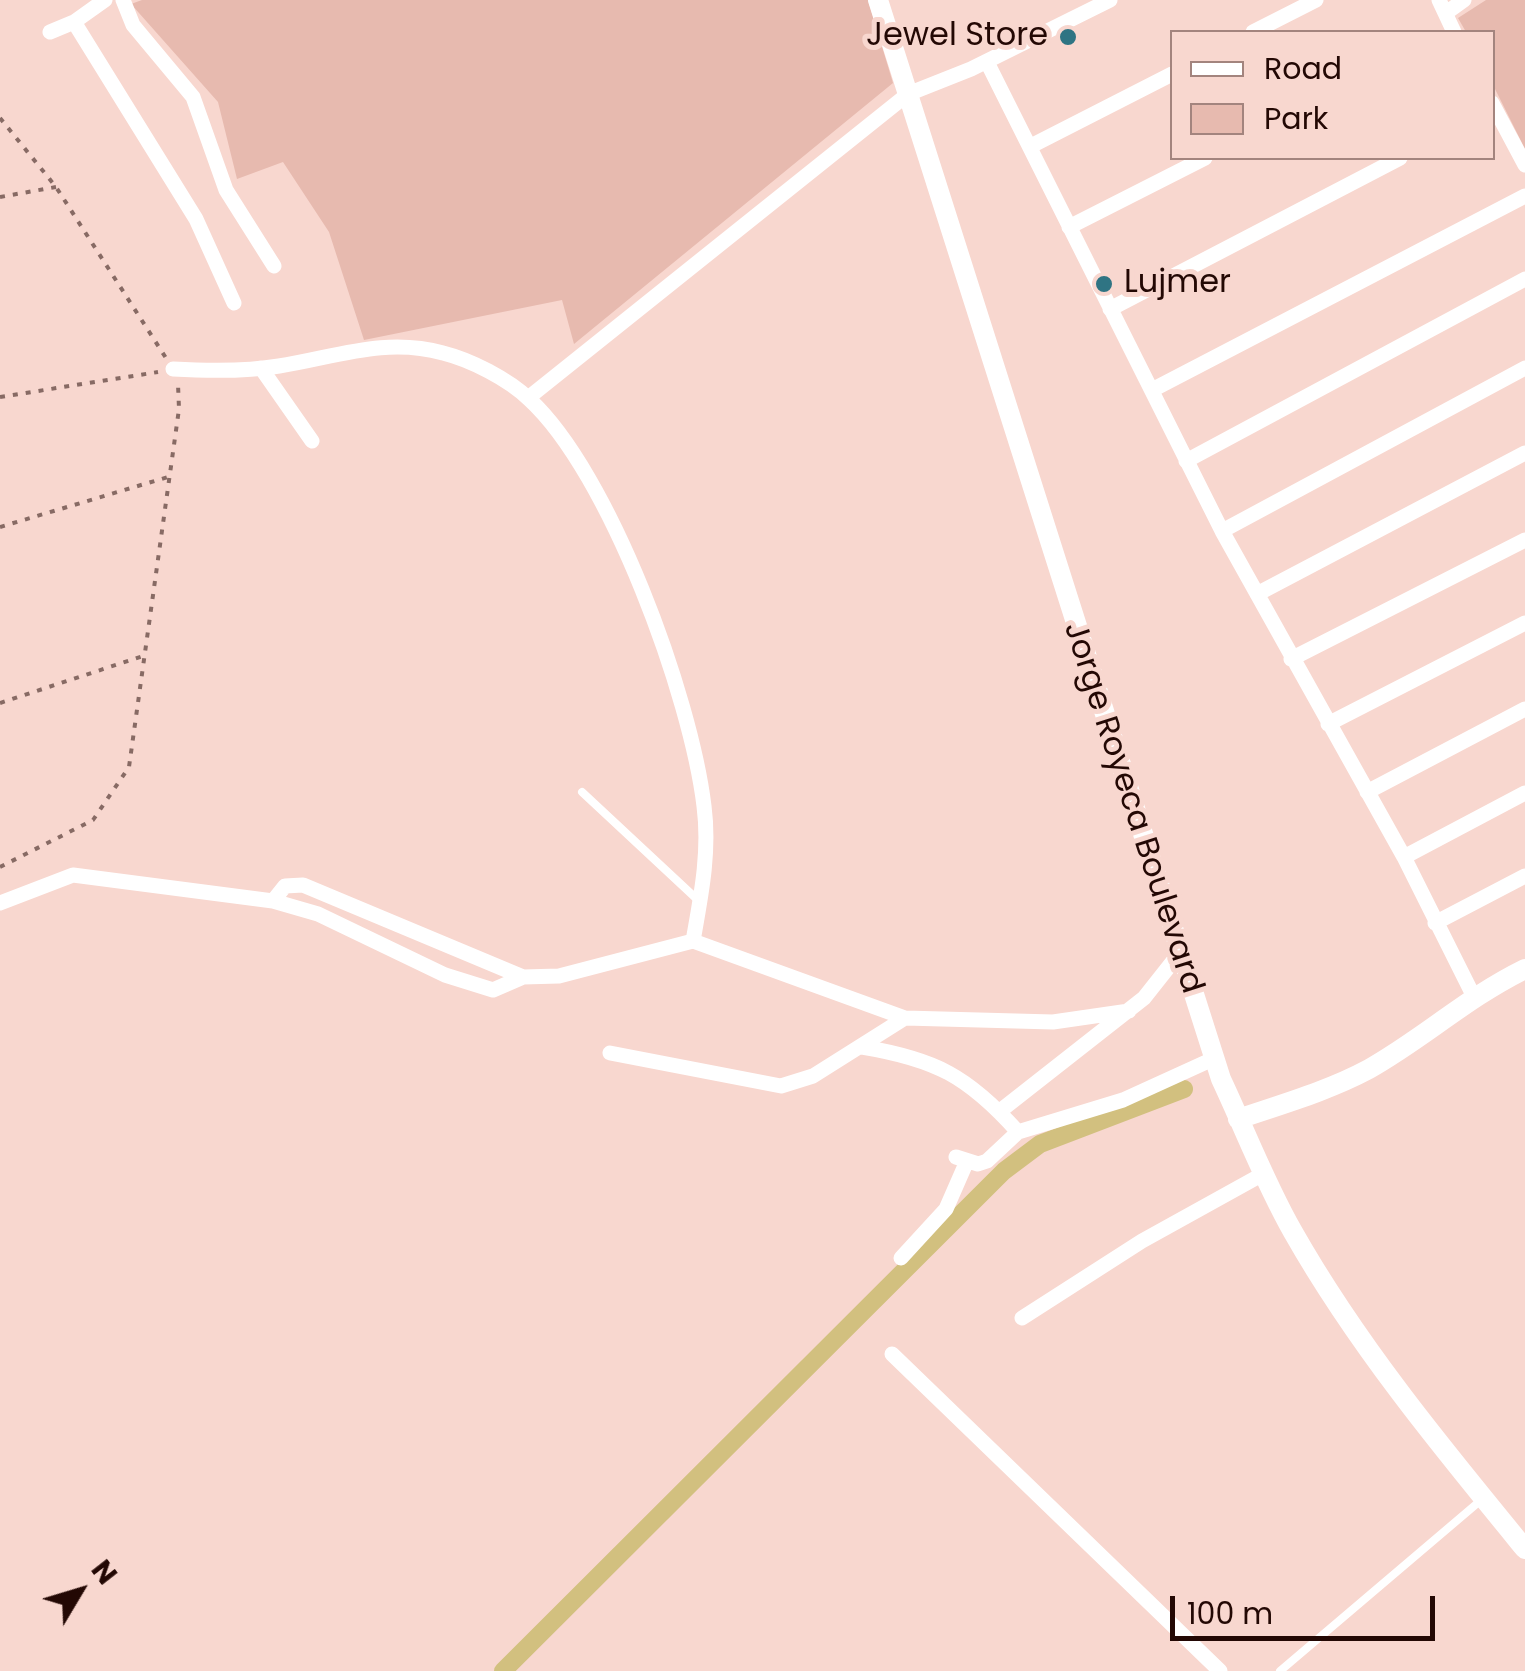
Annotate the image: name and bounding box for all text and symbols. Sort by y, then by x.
place label: Jewel Store [866,18,1048,56]
marker: Jewel Store [1057,26,1079,48]
legend [1170,30,1495,160]
text: Road [1264,47,1342,90]
text: Park [1264,97,1328,140]
place label: Lujmer [1124,265,1231,303]
marker: Lujmer [1093,273,1115,295]
street label: Jorge Royeca Boulevard [1054,617,1210,999]
north arrow [30,1541,130,1641]
text: N [82,1552,126,1593]
scale bar [1175,1576,1440,1638]
text: 100 m [1187,1592,1273,1635]

